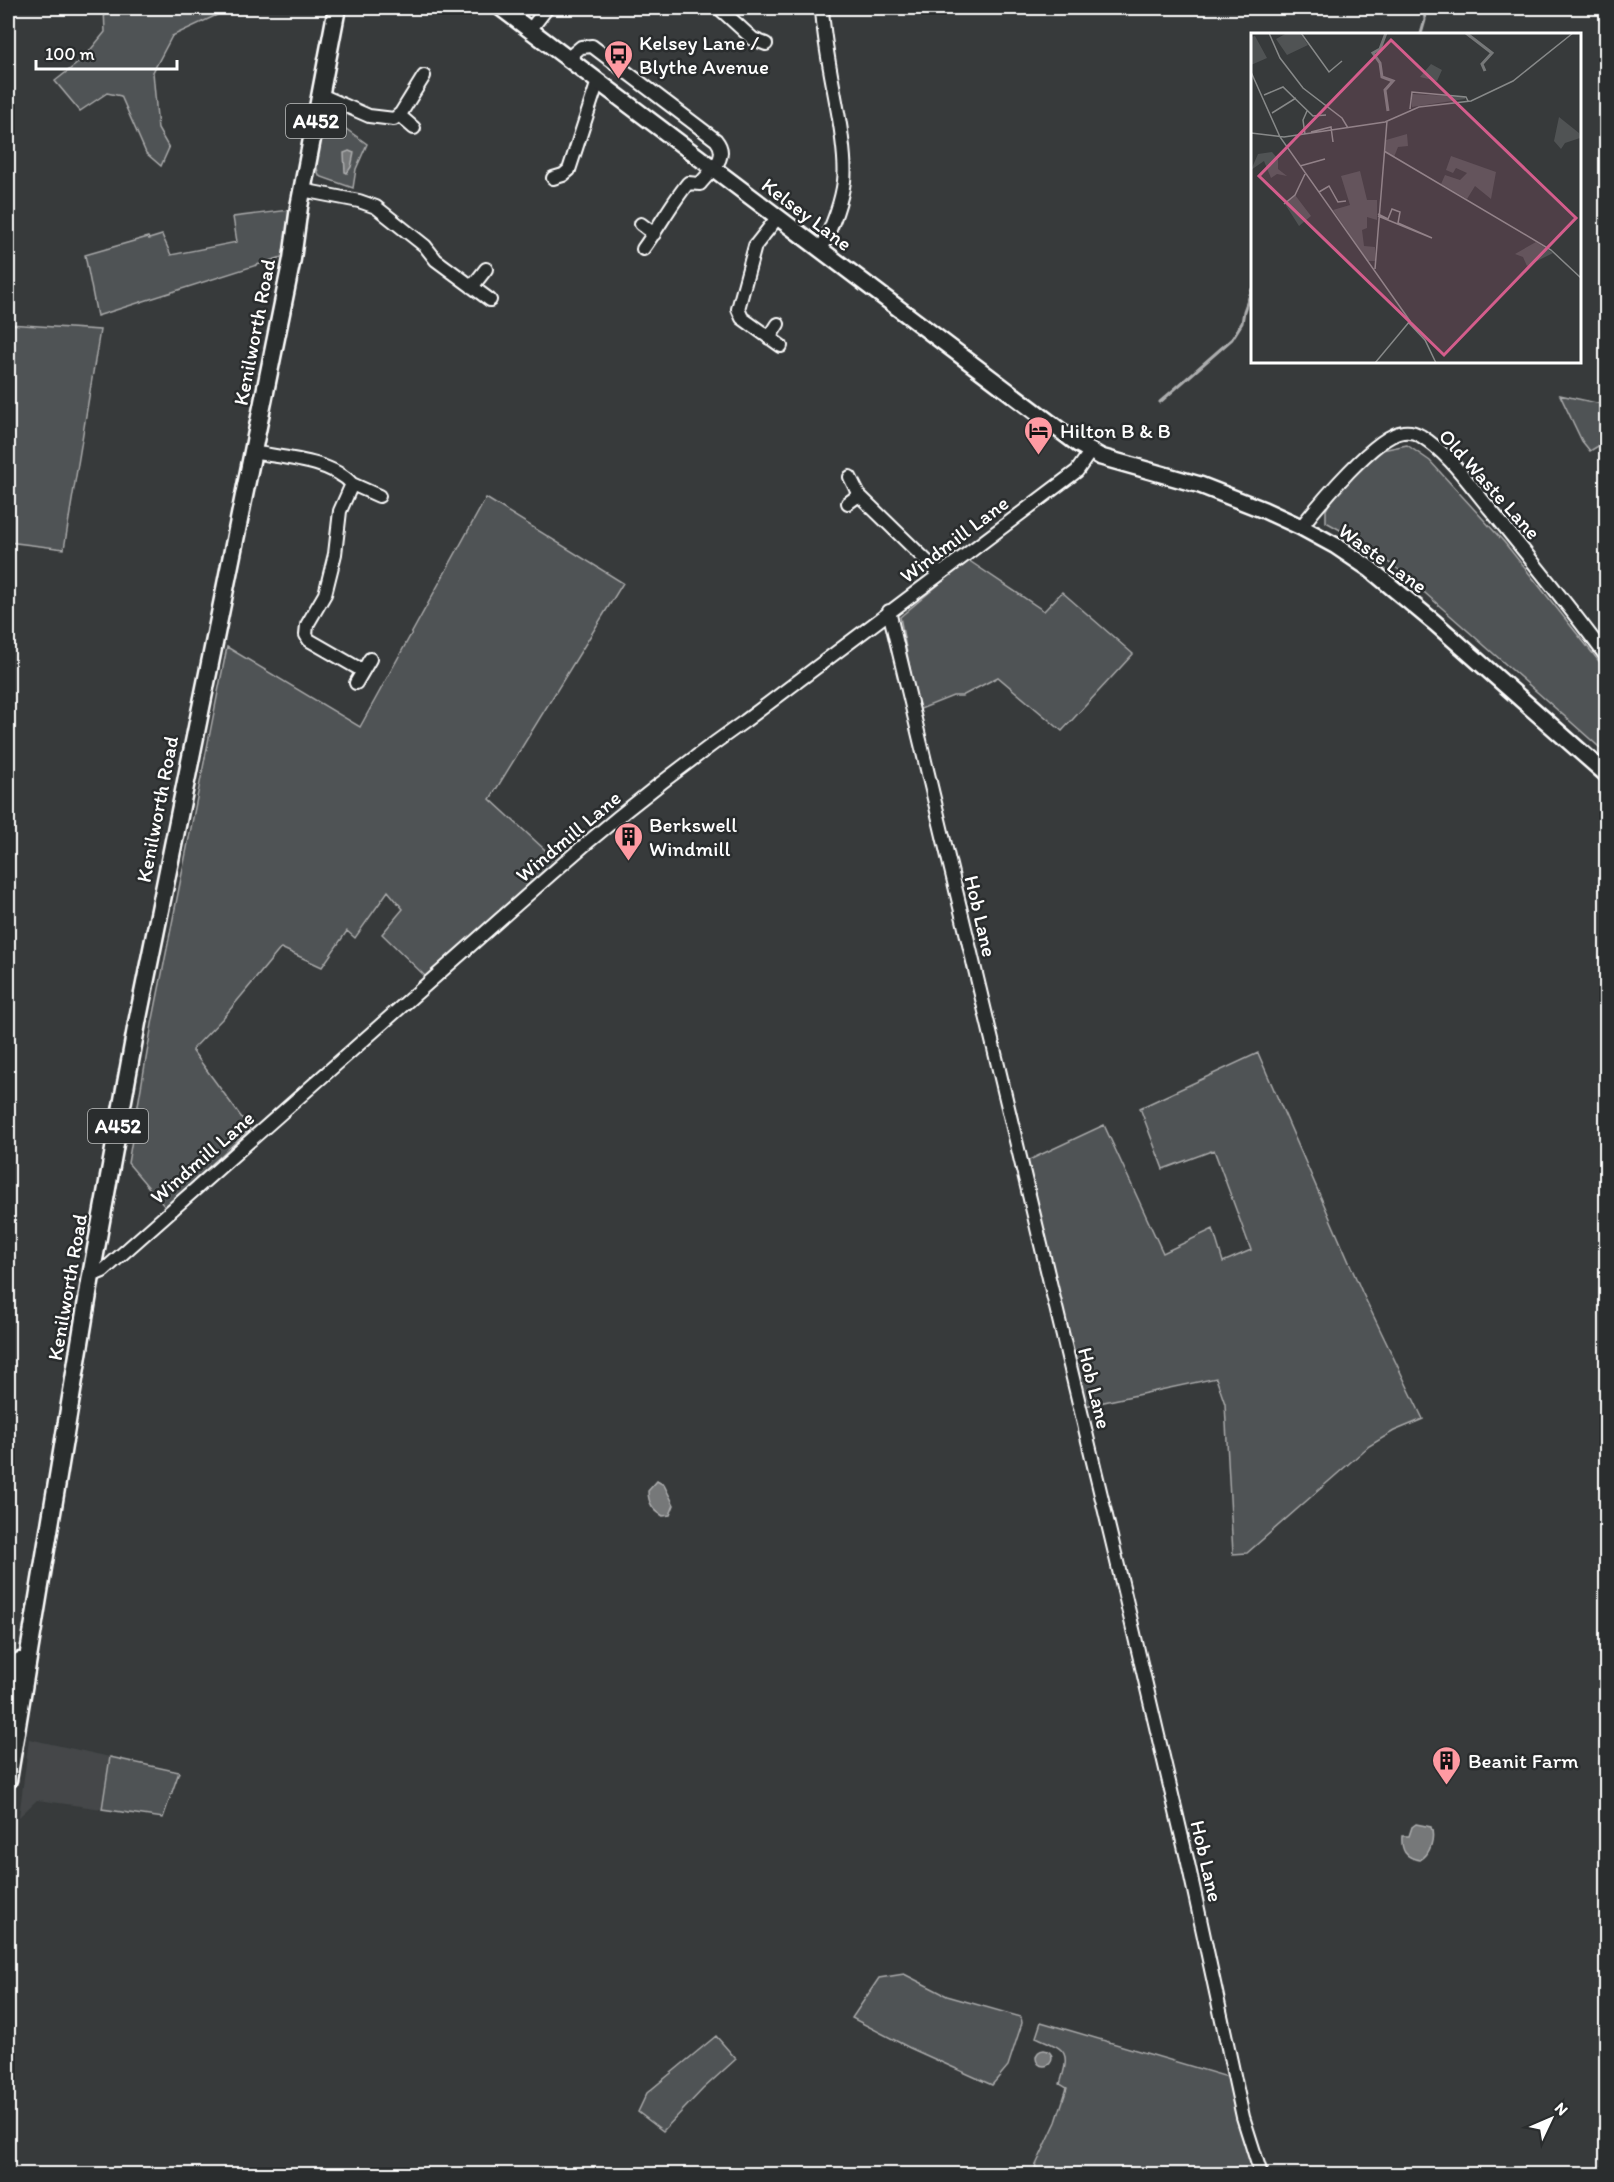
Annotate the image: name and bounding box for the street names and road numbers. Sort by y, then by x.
road number: A452 [286,104,346,138]
street label: Kelsey Lane [757,172,857,256]
street label: Kenilworth Road [228,256,281,407]
street label: Old Waste Lane [1434,424,1546,544]
street label: Windmill Lane [895,490,1013,588]
street label: Waste Lane [1334,517,1432,599]
street label: Kenilworth Road [131,733,184,884]
street label: Windmill Lane [510,785,626,887]
street label: Hob Lane [959,873,1003,959]
street label: Windmill Lane [145,1105,259,1209]
road number: A452 [88,1109,148,1143]
street label: Kenilworth Road [42,1211,92,1362]
street label: Hob Lane [1073,1345,1117,1431]
street label: Hob Lane [1185,1818,1229,1904]

